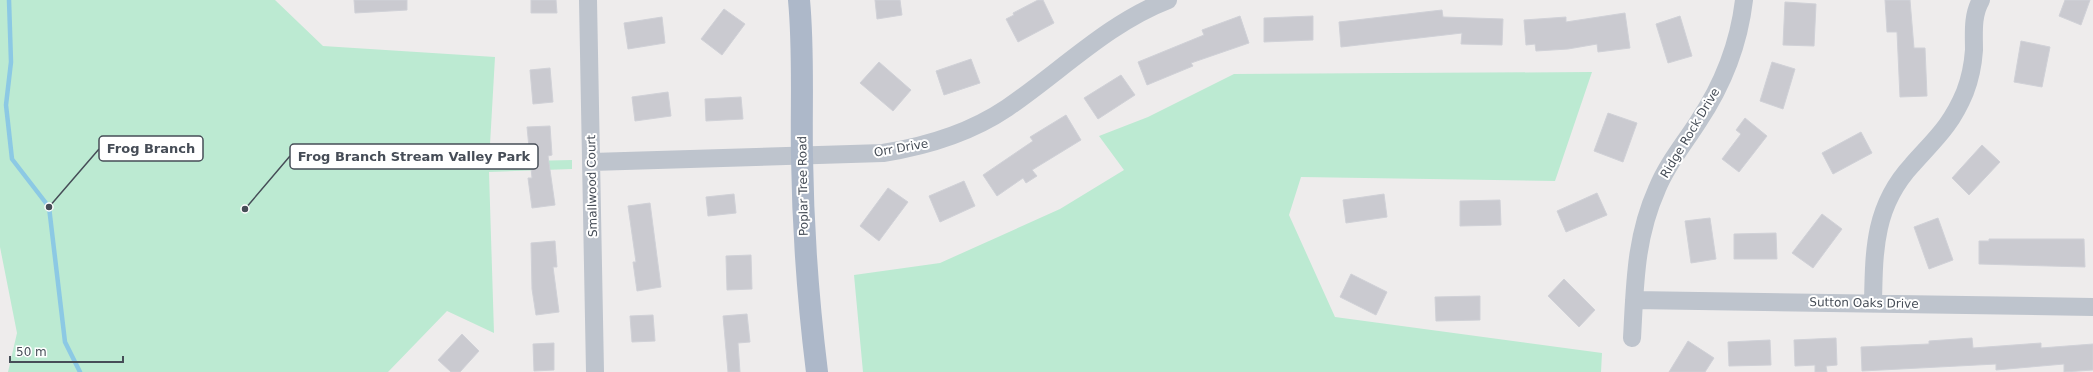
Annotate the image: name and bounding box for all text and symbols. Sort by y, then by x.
street label: Ridge Rock Drive [1658,85,1722,181]
street label: Smallwood Court [584,134,600,237]
callout: Frog Branch [99,136,203,161]
street label: Poplar Tree Road [795,136,811,236]
street label: Orr Drive [873,136,929,160]
text: Frog Branch [107,141,195,156]
callout: Frog Branch Stream Valley Park [290,144,538,169]
text: Frog Branch Stream Valley Park [298,149,531,164]
street label: Sutton Oaks Drive [1809,295,1919,311]
scale bar [10,338,123,364]
text: 50 m [16,345,47,359]

